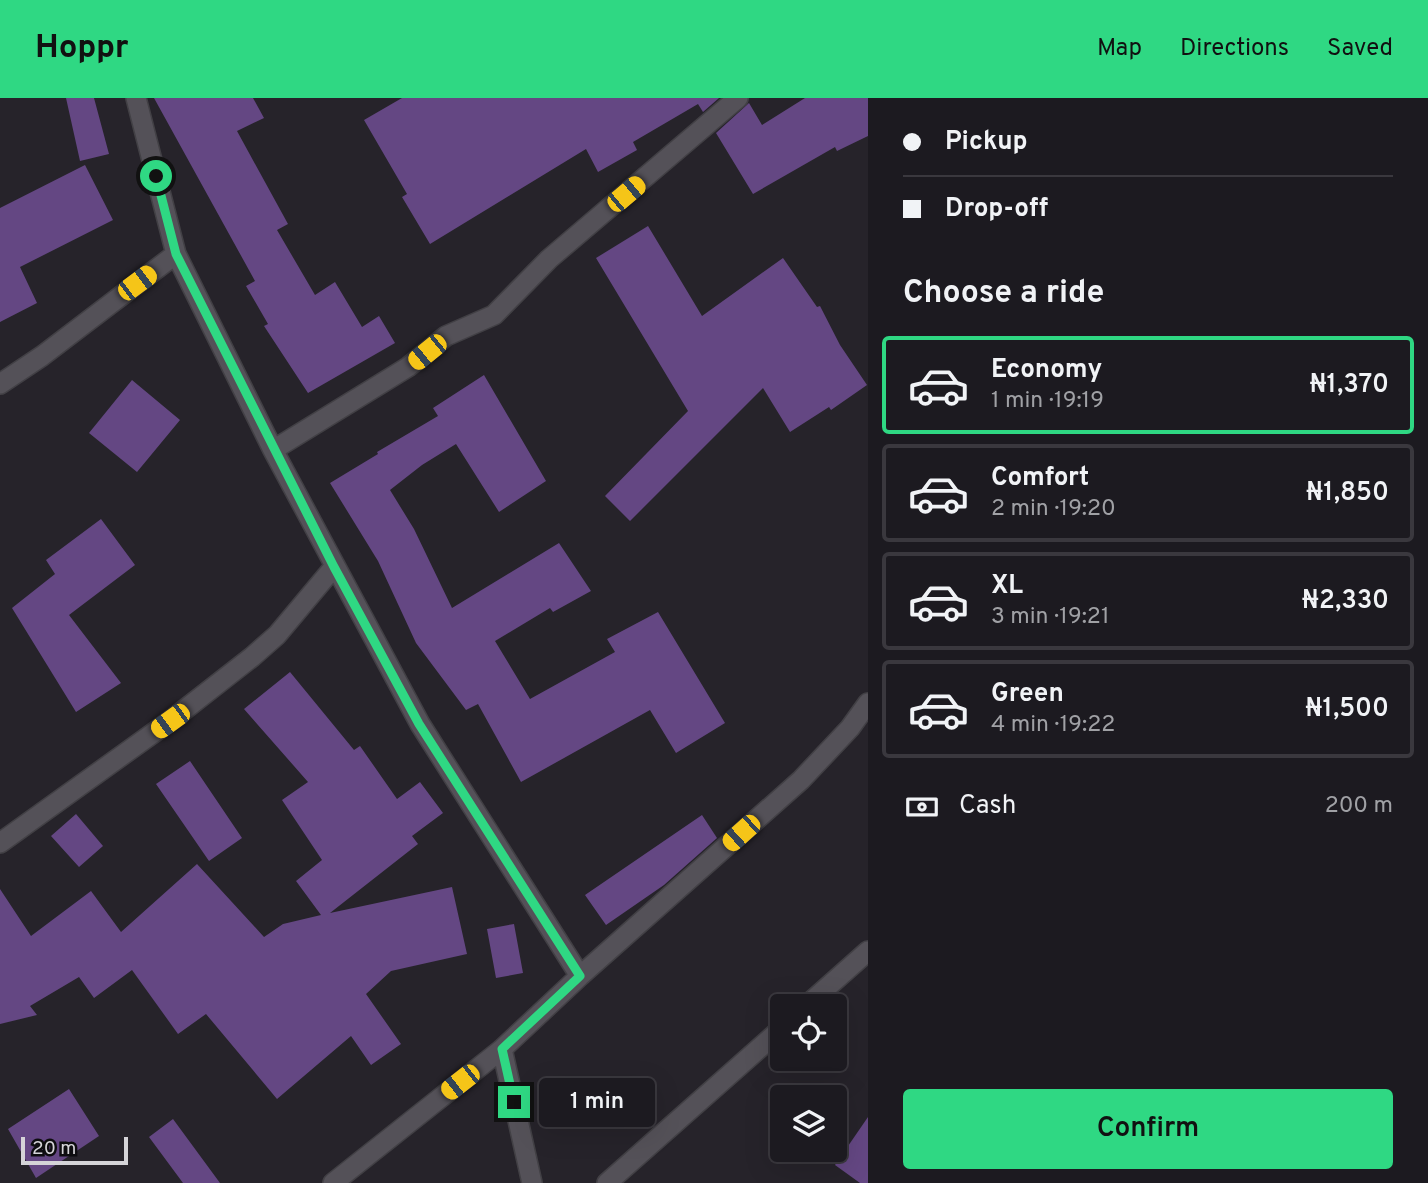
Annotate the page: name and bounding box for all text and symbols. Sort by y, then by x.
text: Hoppr [35,28,128,70]
text: Map [1097,34,1142,64]
text: Directions [1180,34,1289,64]
text: Saved [1327,34,1393,64]
text: Pickup [945,126,1028,159]
route start [140,160,172,192]
car [604,172,649,216]
text: Drop-off [945,193,1048,226]
car [114,262,161,304]
text: Choose a ride [903,274,1104,314]
car [405,331,450,373]
icon: car [907,354,970,417]
text: Economy [991,354,1102,387]
text: ₦1,370 [1309,369,1389,402]
text: 1 min · 19:19 [991,387,1104,416]
icon: car [907,462,970,525]
text: Comfort [991,462,1089,495]
text: ₦1,850 [1306,477,1389,510]
text: 2 min · 19:20 [991,495,1116,524]
icon: car [907,570,970,633]
text: XL [991,570,1023,603]
text: ₦2,330 [1302,585,1389,618]
text: 3 min · 19:21 [991,603,1109,632]
icon: car [907,678,970,741]
text: Green [991,678,1064,711]
text: ₦1,500 [1305,693,1389,726]
car [147,700,194,742]
text: 4 min · 19:22 [991,711,1115,740]
icon: cash [903,788,941,826]
text: Cash [959,790,1016,823]
text: 200 m [1325,792,1393,821]
car [719,811,764,855]
map controls [770,994,847,1162]
button: locate [770,994,847,1071]
car [437,1061,484,1103]
callout: 1 min [538,1077,654,1126]
button: layers [770,1085,847,1162]
route end [498,1086,530,1118]
text: 1 min [570,1088,624,1117]
button: Confirm [903,1089,1393,1169]
scale bar [21,1134,128,1166]
text: 20 m [32,1137,76,1161]

